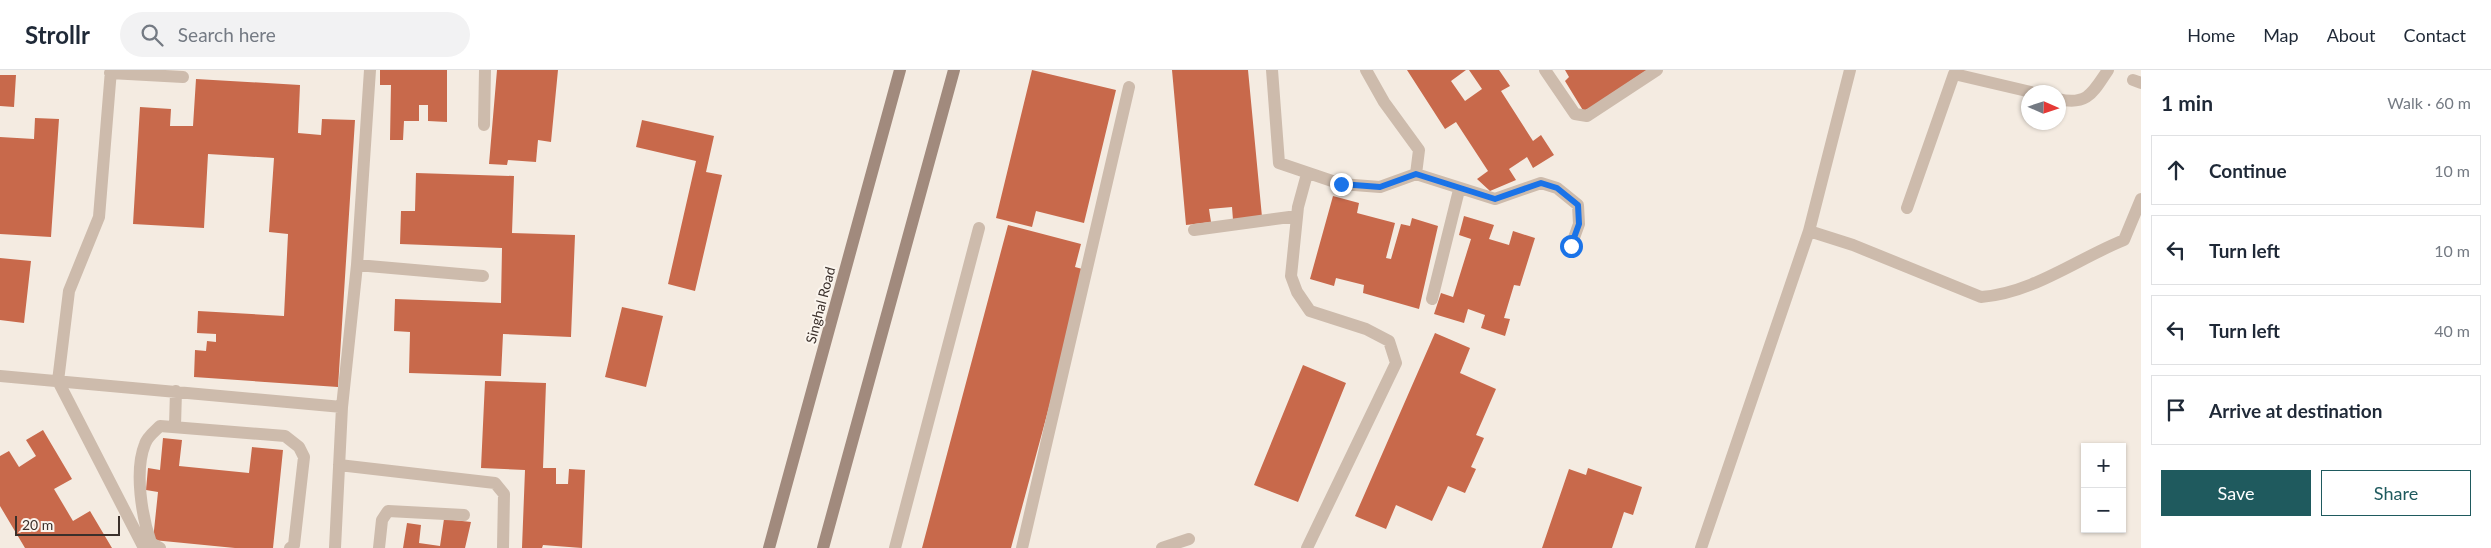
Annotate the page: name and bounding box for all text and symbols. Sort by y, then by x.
search box [120,12,470,57]
text: Strollr [25,20,90,49]
icon: search [138,21,166,49]
text: Search here [178,23,276,46]
text: Home [2187,24,2235,46]
text: Map [2263,24,2299,46]
text: About [2327,24,2376,46]
text: Contact [2404,24,2466,46]
north arrow [2021,85,2066,130]
text: 1 min [2161,90,2213,115]
text: Walk · 60 m [2387,93,2471,112]
icon: ahead [2162,156,2190,184]
text: Continue [2209,159,2287,182]
text: 10 m [2434,161,2470,180]
route end [1330,173,1353,196]
route start [1560,235,1583,258]
icon: left [2162,236,2190,264]
text: Turn left [2209,239,2280,262]
text: 10 m [2434,241,2470,260]
street label: Singhal Road [802,265,838,345]
icon: left [2162,316,2190,344]
text: Turn left [2209,319,2280,342]
text: 40 m [2434,321,2470,340]
icon: arrive [2162,396,2190,424]
text: Arrive at destination [2209,399,2382,422]
map controls [2081,443,2126,533]
button: + [2081,443,2126,488]
button: Save [2161,470,2311,516]
button: Share [2321,470,2471,516]
button: − [2081,488,2126,533]
scale bar [15,513,120,536]
text: 20 m [22,516,53,533]

